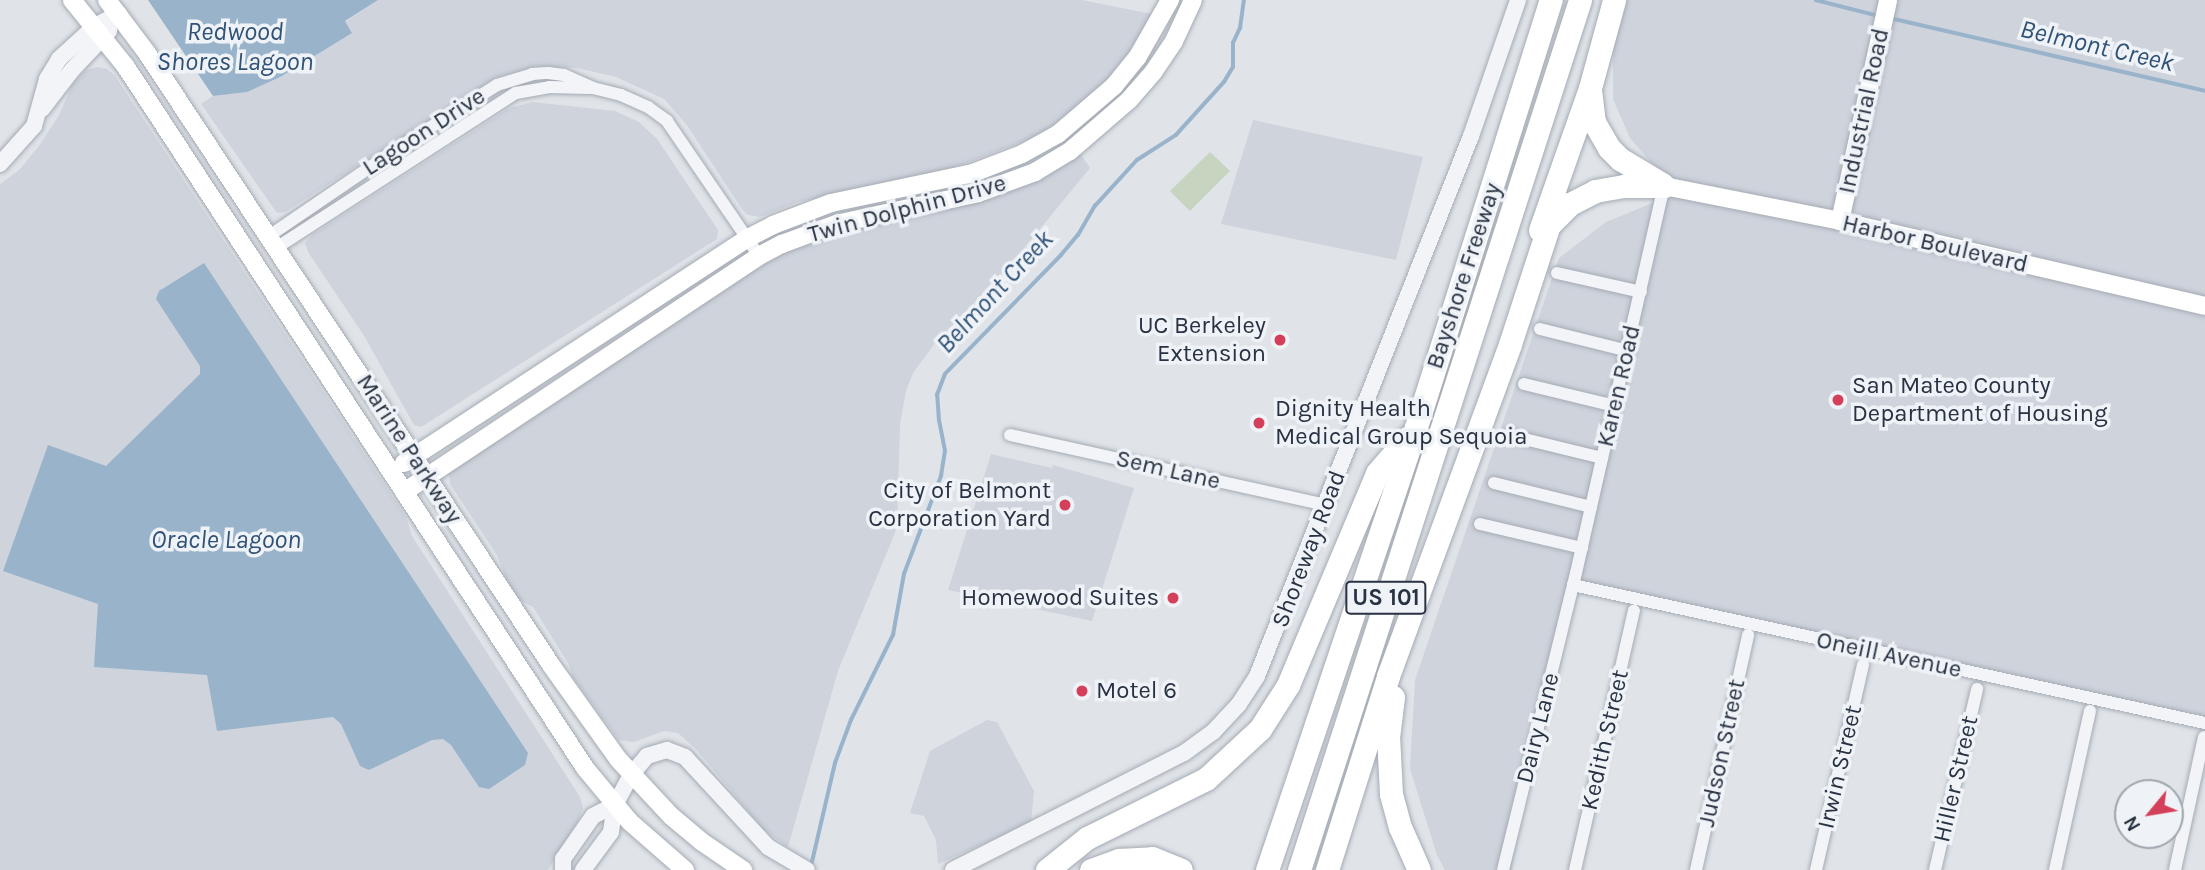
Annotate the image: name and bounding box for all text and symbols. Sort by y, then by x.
water label: Belmont Creek [2017,13,2177,79]
water label: Redwood Shores Lagoon [157,16,313,78]
street label: Industrial Road [1832,26,1896,196]
street label: Lagoon Drive [357,82,491,182]
street label: Twin Dolphin Drive [805,169,1009,249]
street label: Bayshore Freeway [1420,179,1508,373]
street label: Harbor Boulevard [1839,209,2031,279]
water label: Belmont Creek [930,224,1060,360]
place label: UC Berkeley Extension [1138,312,1266,368]
street label: Karen Road [1591,322,1647,450]
marker: UC Berkeley Extension [1272,332,1288,348]
street label: Marine Parkway [350,369,468,529]
place label: San Mateo County Department of Housing [1852,372,2108,428]
marker: San Mateo County Department of Housing [1830,392,1846,408]
place label: Dignity Health Medical Group Sequoia [1275,395,1527,451]
marker: Dignity Health Medical Group Sequoia [1249,413,1269,433]
street label: Sem Lane [1113,444,1223,496]
street label: Shoreway Road [1266,466,1352,632]
place label: City of Belmont Corporation Yard [868,477,1051,533]
marker: City of Belmont Corporation Yard [1057,497,1073,513]
water label: Oracle Lagoon [151,524,301,556]
road number: US 101 [1344,578,1428,618]
place label: Homewood Suites [961,584,1159,612]
marker: Homewood Suites [1165,590,1181,606]
street label: Oneill Avenue [1814,626,1964,684]
street label: Kedith Street [1575,667,1635,813]
street label: Dairy Lane [1510,670,1566,786]
place label: Motel 6 [1096,677,1177,705]
street label: Judson Street [1692,677,1752,829]
marker: Motel 6 [1074,683,1090,699]
street label: Irwin Street [1812,702,1868,832]
street label: Hiller Street [1927,713,1985,845]
north arrow [2114,779,2184,849]
text: N [2120,812,2145,835]

